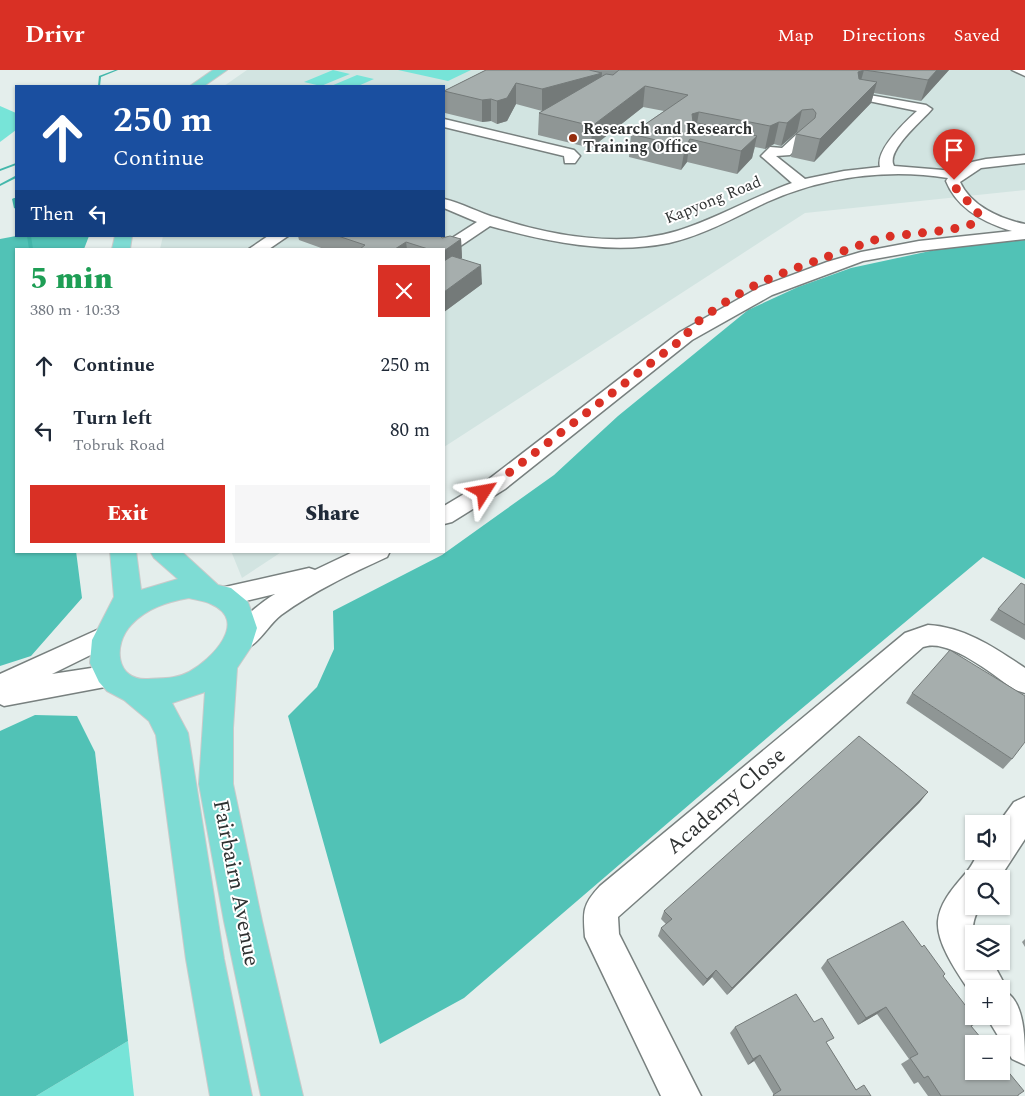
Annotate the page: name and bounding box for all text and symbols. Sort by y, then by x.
text: Drivr [25,17,84,53]
text: Map [778,22,814,49]
text: Directions [842,22,926,49]
text: Saved [954,22,1000,49]
text: 250 m [113,94,212,147]
icon: ahead [30,105,95,170]
place label: Research and Research Training Office [583,117,753,159]
pin [933,129,975,180]
marker: Research and Research Training Office [567,132,579,144]
icon: arrive [940,136,968,164]
text: Continue [113,142,204,175]
street label: Kapyong Road [661,170,765,230]
text: Then [30,200,74,229]
icon: left [84,200,112,228]
text: 5 min [30,256,113,302]
button: close [378,265,430,317]
text: 380 m · 10:33 [30,298,120,322]
text: Continue [73,351,155,380]
text: 250 m [380,351,430,380]
icon: ahead [30,352,58,380]
text: Turn left [73,404,152,433]
text: 80 m [390,416,430,445]
icon: left [30,417,58,445]
text: Tobruk Road [73,433,165,457]
position arrow [457,465,509,517]
button: Exit [30,485,225,543]
button: Share [235,485,430,543]
street label: Academy Close [659,739,793,863]
street label: Fairbairn Avenue [204,797,268,969]
map controls [965,815,1010,1080]
button: sound [965,815,1010,860]
button: search [965,870,1010,915]
button: layers [965,925,1010,970]
button: + [965,980,1010,1025]
button: − [965,1035,1010,1080]

